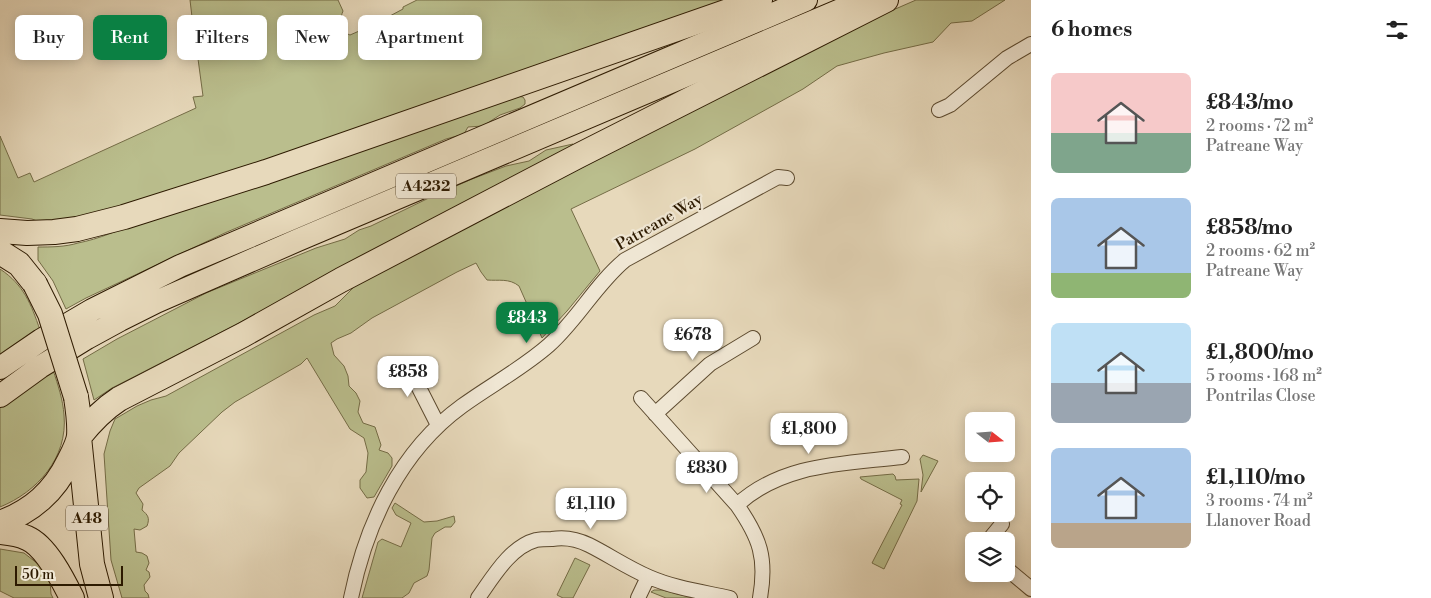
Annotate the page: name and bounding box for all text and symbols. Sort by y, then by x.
chip: Buy [15,15,83,60]
chip: Rent [93,15,167,60]
chip: Filters [177,15,267,60]
chip: New [277,15,348,60]
chip: Apartment [358,15,482,60]
icon: filters [1383,16,1411,44]
text: 6 homes [1051,17,1132,43]
text: £843/mo [1206,90,1294,116]
icon: home [1091,93,1151,153]
text: 2 rooms · 72 m² [1206,116,1313,136]
text: Patreane Way [1206,136,1303,156]
road number: A4232 [396,174,456,198]
street label: Patreane Way [612,189,706,255]
text: £858/mo [1206,215,1293,241]
icon: home [1091,218,1151,278]
text: 2 rooms · 62 m² [1206,241,1315,261]
text: Patreane Way [1206,261,1303,281]
pin: £843 [497,302,557,344]
text: £843 [507,308,547,328]
pin: £678 [663,318,723,361]
text: £678 [674,325,712,345]
text: £1,800/mo [1206,340,1314,366]
icon: home [1091,343,1151,403]
pin: £858 [378,356,438,398]
text: £858 [388,362,428,382]
text: 5 rooms · 168 m² [1206,366,1322,386]
text: Pontrilas Close [1206,386,1316,406]
pin: £1,800 [768,412,850,455]
north arrow [965,412,1015,462]
map controls [965,412,1015,582]
text: £1,800 [781,419,837,439]
pin: £830 [677,452,737,494]
text: £830 [687,458,727,478]
text: £1,110/mo [1206,465,1306,491]
icon: home [1091,468,1151,528]
button: locate [965,472,1015,522]
pin: £1,110 [550,488,632,530]
text: 3 rooms · 74 m² [1206,491,1313,511]
text: £1,110 [567,494,615,514]
road number: A48 [66,506,108,530]
text: Llanover Road [1206,511,1311,531]
button: layers [965,532,1015,582]
scale bar [15,563,122,586]
text: 50 m [22,566,54,584]

